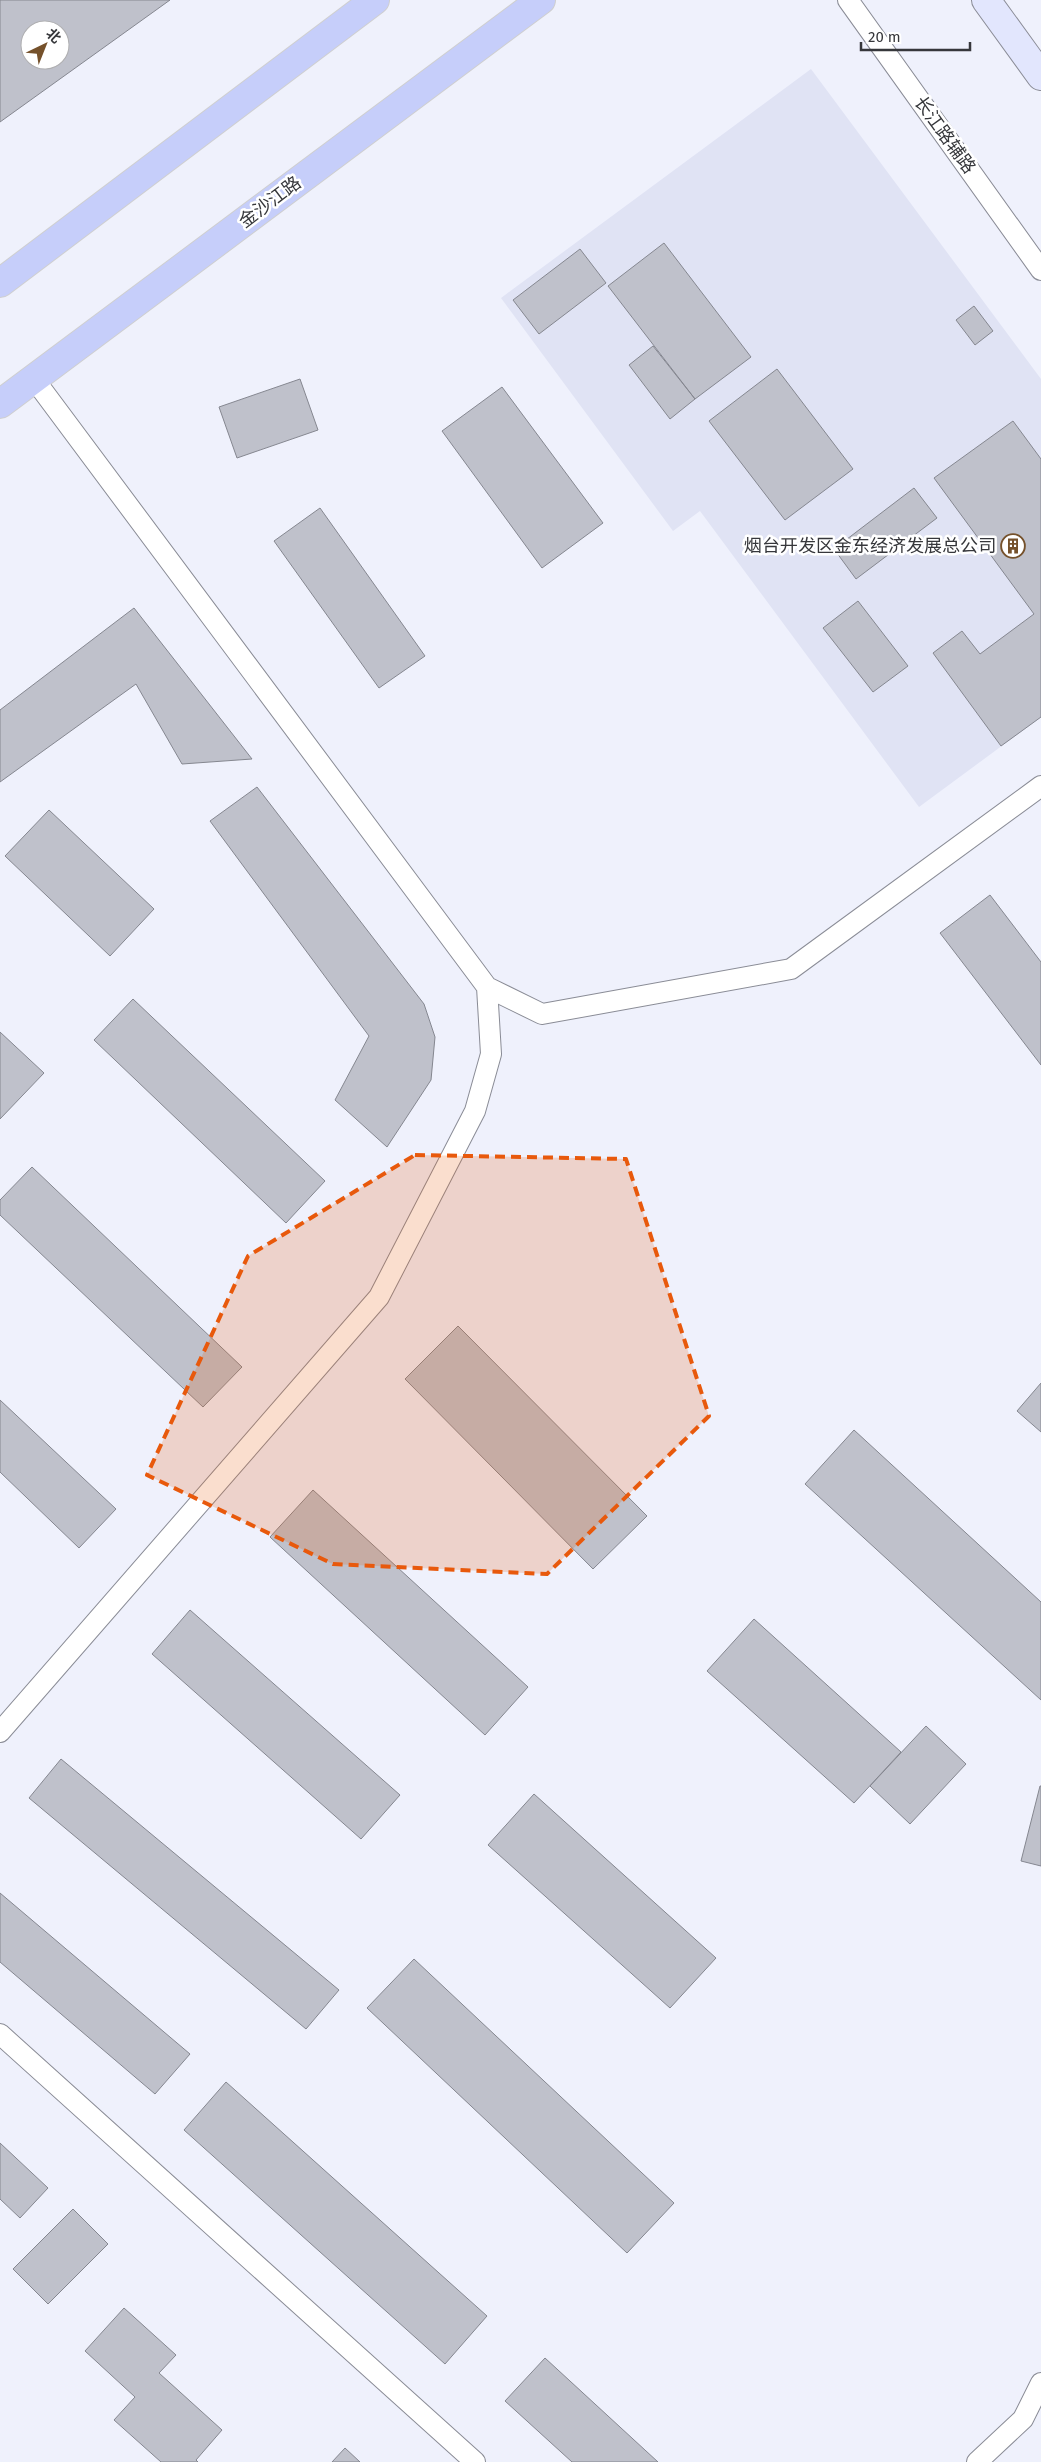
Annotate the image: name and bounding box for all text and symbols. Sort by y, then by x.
north arrow [20,20,70,70]
scale bar [861,20,970,52]
text: 北 [43,25,64,47]
text: 20 m [868,28,901,46]
street label: 长江路辅路 [910,92,980,178]
street label: 金沙江路 [235,172,305,232]
building icon: 烟台开发区金东经济发展总公司 [1000,533,1026,559]
place label: 烟台开发区金东经济发展总公司 [744,535,996,557]

